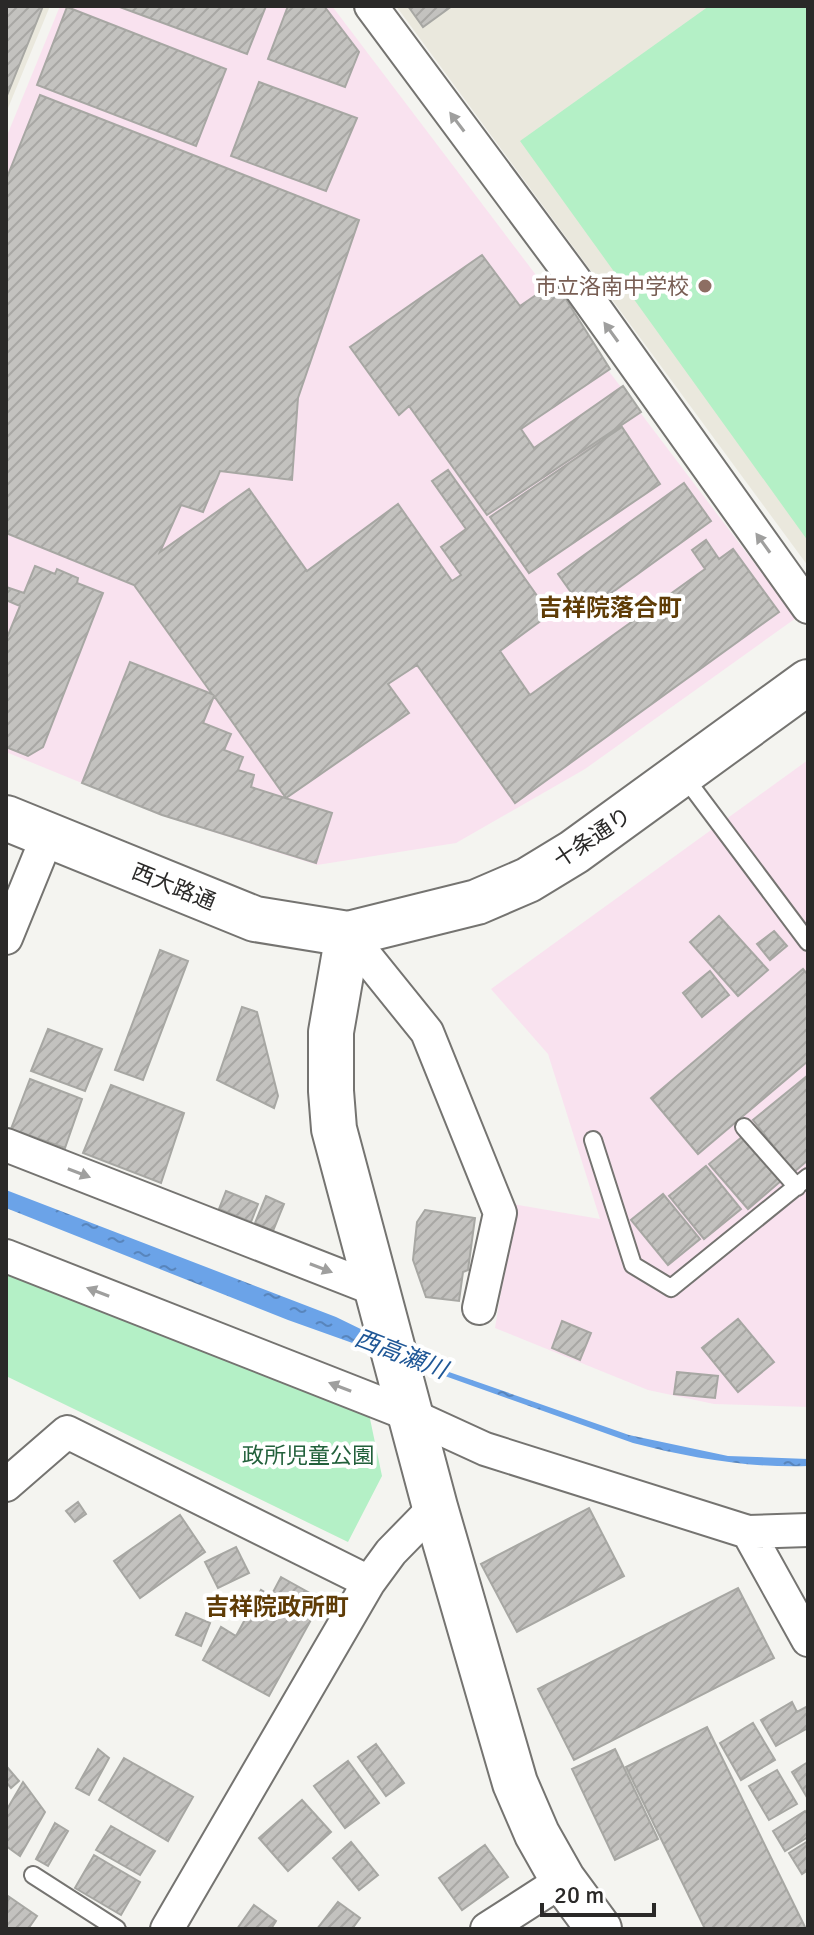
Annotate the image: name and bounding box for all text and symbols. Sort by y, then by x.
one-way arrow [450,112,466,133]
place label: 市立洛南中学校 [535,273,689,300]
marker: 市立洛南中学校 [696,277,714,295]
one-way arrow [604,321,620,342]
one-way arrow [755,533,771,554]
district label: 吉祥院落合町 [538,593,682,623]
street label: 十条通り [548,802,636,873]
street label: 西大路通 [128,857,220,915]
one-way arrow [67,1167,91,1180]
one-way arrow [309,1262,333,1275]
one-way arrow [86,1285,110,1298]
water label: 西高瀬川 [351,1323,454,1386]
one-way arrow [328,1381,352,1394]
park label: 政所児童公園 [242,1442,374,1469]
district label: 吉祥院政所町 [205,1592,349,1622]
scale bar [542,1867,654,1917]
text: 20 m [554,1880,604,1910]

